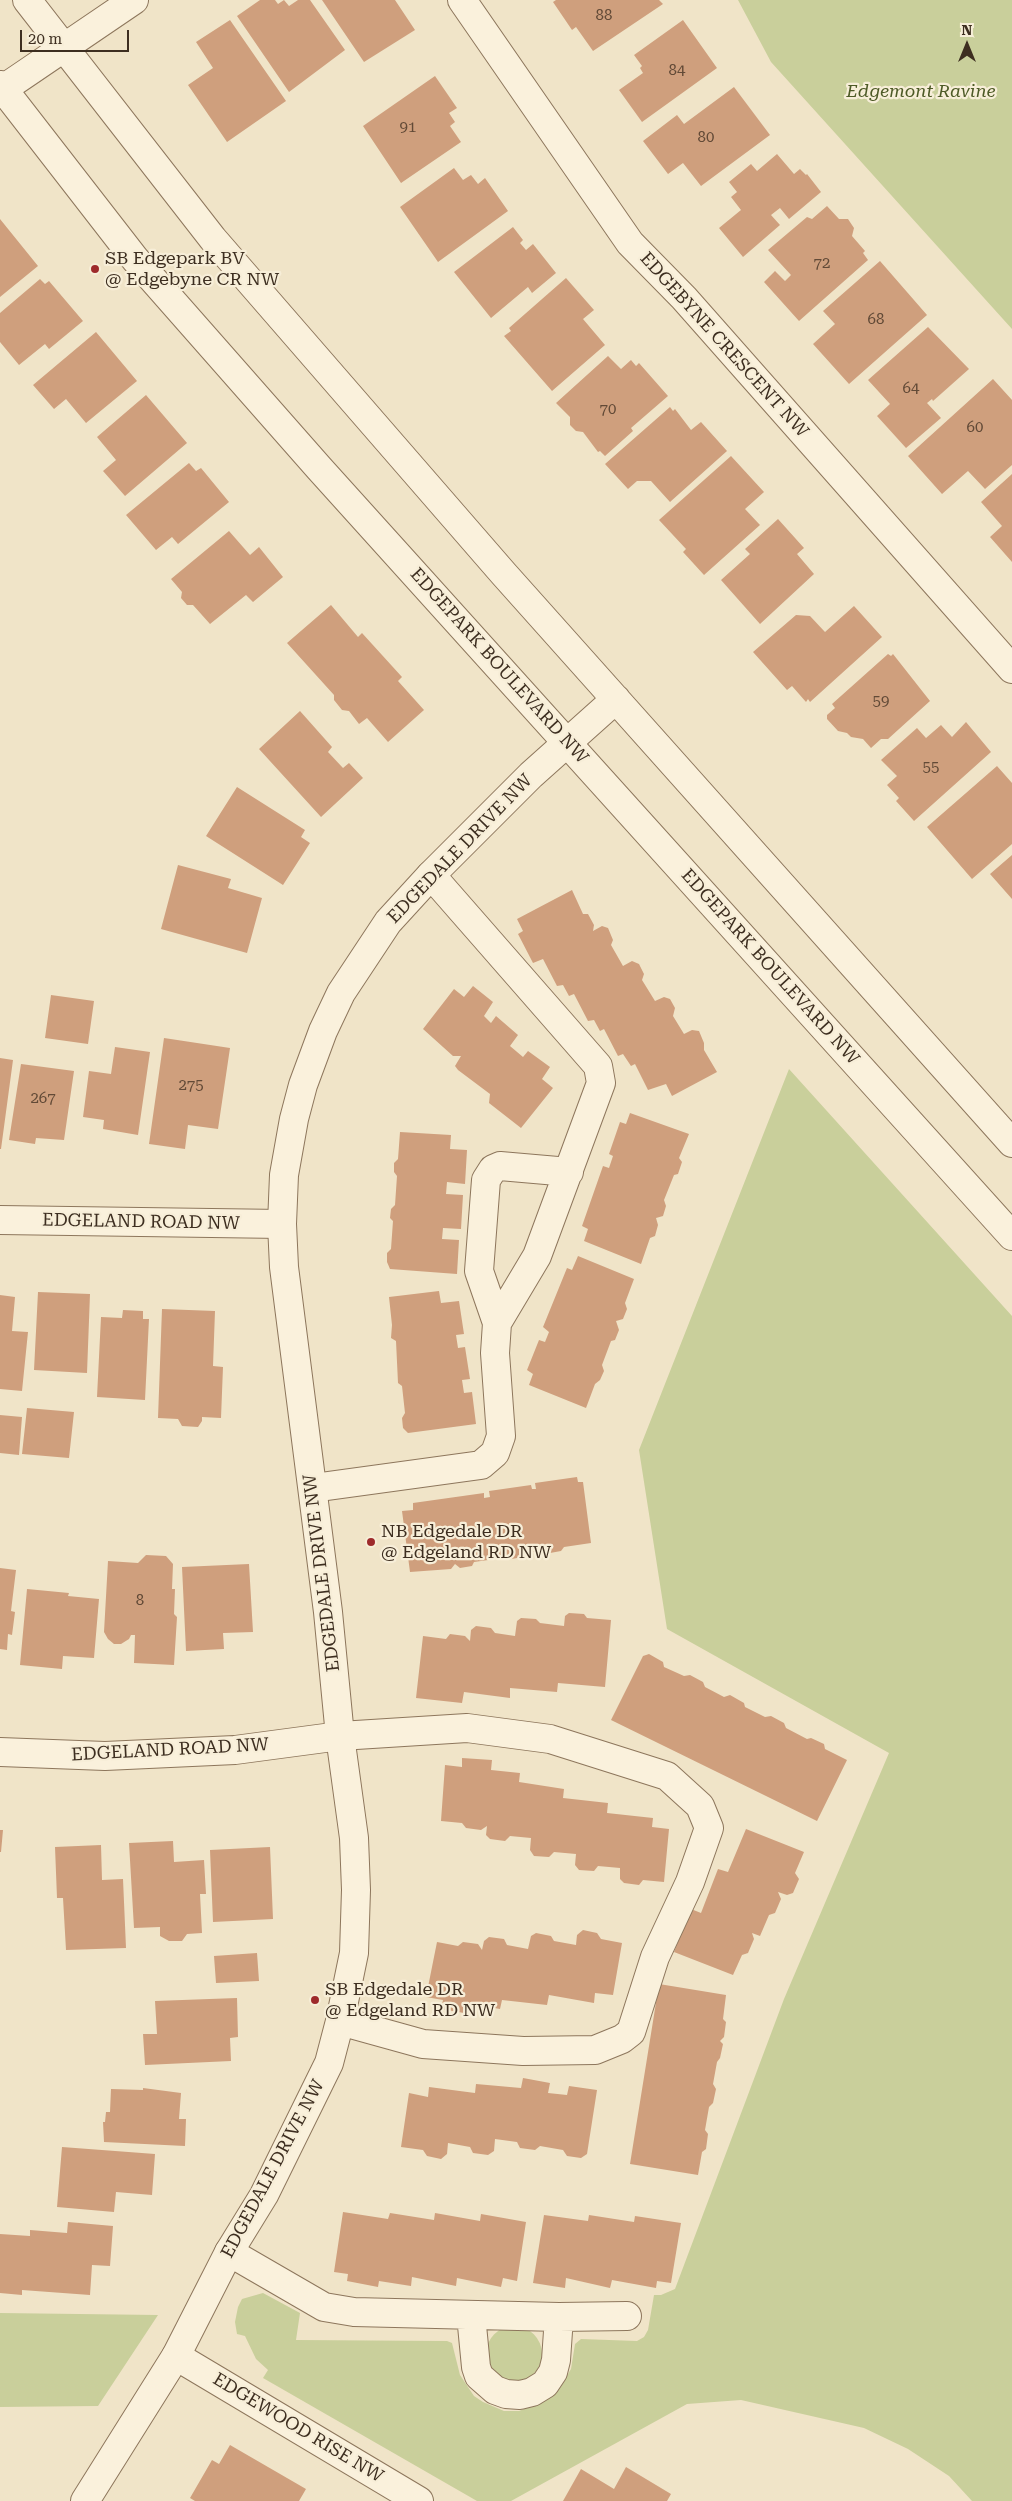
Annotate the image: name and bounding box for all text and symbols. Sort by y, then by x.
house number: 88 [596,7,612,25]
scale bar [22,20,131,52]
north arrow [942,20,992,70]
text: N [962,22,972,38]
text: 20 m [28,30,62,48]
house number: 84 [669,62,685,80]
park label: Edgemont Ravine [846,81,996,103]
house number: 91 [400,119,416,137]
house number: 80 [698,129,714,147]
place label: SB Edgepark BV @ Edgebyne CR NW [105,248,279,290]
street label: EDGEBYNE CRESCENT NW [635,248,813,442]
house number: 72 [814,255,830,273]
marker: SB Edgepark BV @ Edgebyne CR NW [89,263,101,275]
house number: 68 [868,311,884,329]
house number: 64 [903,380,919,398]
house number: 70 [600,401,616,419]
house number: 60 [967,419,983,437]
street label: EDGEPARK BOULEVARD NW [405,564,593,768]
house number: 59 [873,693,889,711]
house number: 55 [923,759,939,777]
street label: EDGEDALE DRIVE NW [383,770,537,928]
street label: EDGEPARK BOULEVARD NW [676,865,864,1069]
house number: 275 [178,1077,204,1095]
house number: 267 [30,1090,56,1108]
street label: EDGELAND ROAD NW [42,1209,240,1235]
street label: EDGEDALE DRIVE NW [299,1473,345,1673]
place label: NB Edgedale DR @ Edgeland RD NW [381,1521,551,1564]
marker: NB Edgedale DR @ Edgeland RD NW [365,1536,377,1548]
house number: 8 [136,1592,144,1610]
street label: EDGELAND ROAD NW [71,1734,269,1766]
place label: SB Edgedale DR @ Edgeland RD NW [325,1979,495,2022]
marker: SB Edgedale DR @ Edgeland RD NW [309,1994,321,2006]
street label: EDGEDALE DRIVE NW [217,2076,329,2262]
street label: EDGEWOOD RISE NW [209,2368,387,2488]

